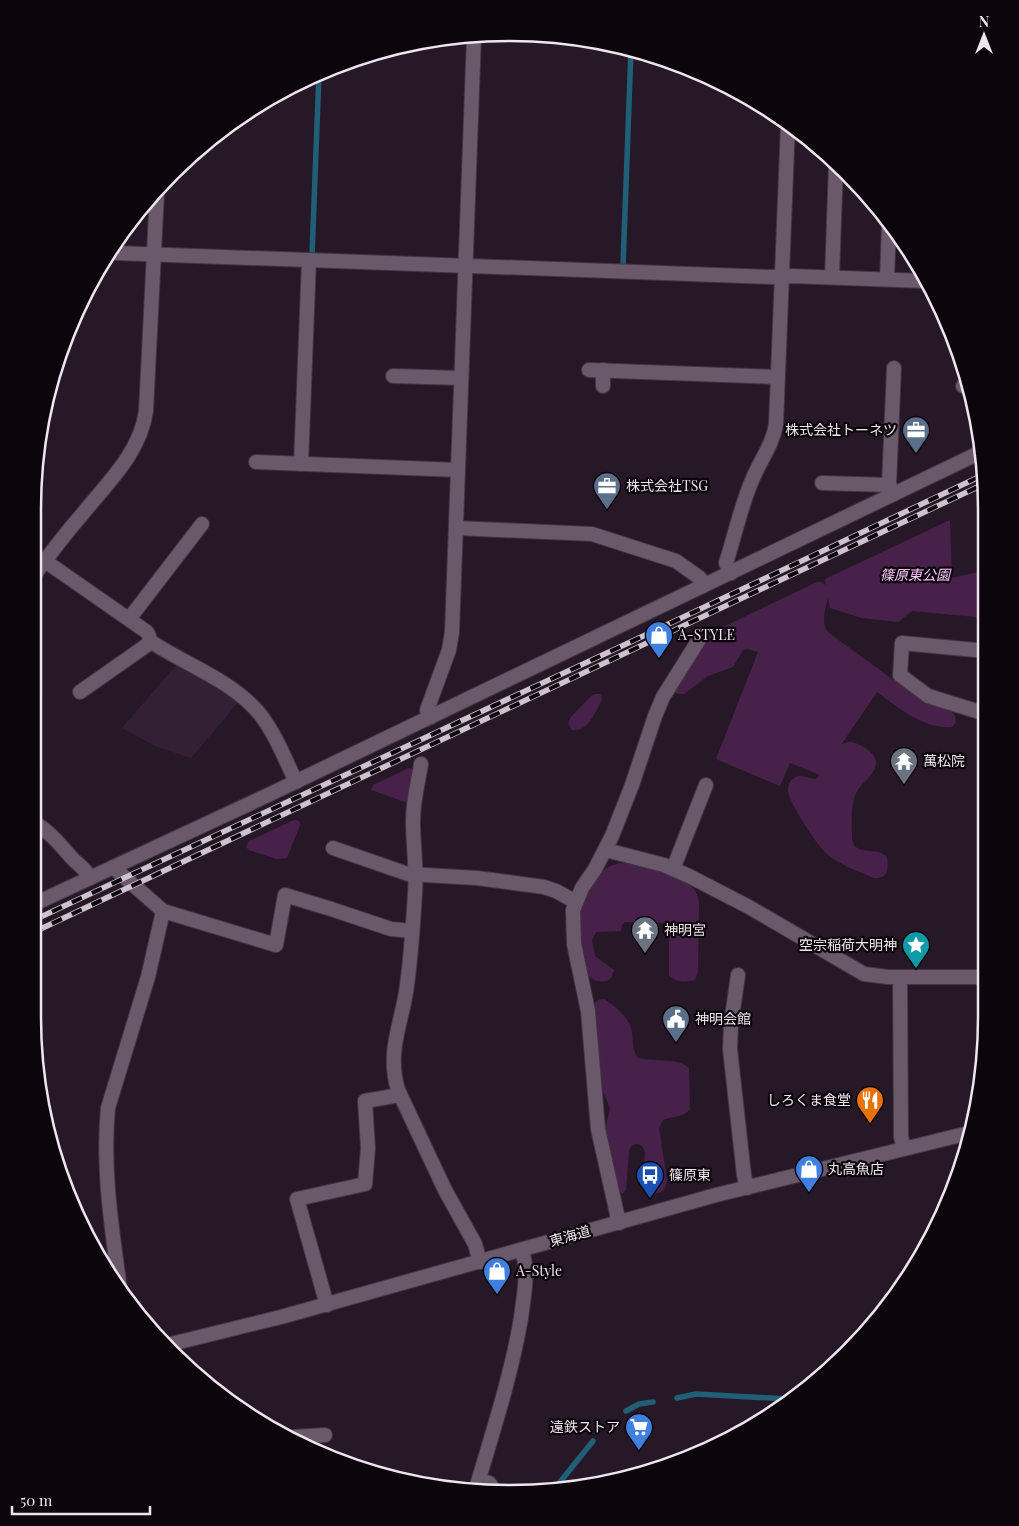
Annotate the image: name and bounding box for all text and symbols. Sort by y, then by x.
north arrow [959,10,1009,60]
text: N [979,12,989,31]
office icon: 株式会社トーネツ [901,415,931,454]
place label: 株式会社トーネツ [785,420,897,439]
office icon: 株式会社TSG [592,471,622,510]
place label: 株式会社TSG [626,476,708,495]
park label: 篠原東公園 [880,565,952,584]
shop icon: A-STYLE [644,620,674,659]
place label: A-STYLE [677,625,735,644]
temple icon: 萬松院 [889,746,919,785]
place label: 萬松院 [923,751,965,770]
temple icon: 神明宮 [630,915,660,954]
place label: 神明宮 [664,920,706,939]
place icon: 空宗稲荷大明神 [901,930,931,969]
place label: 空宗稲荷大明神 [799,935,897,954]
public building icon: 神明会館 [661,1004,691,1043]
place label: 神明会館 [695,1009,751,1028]
restaurant icon: しろくま食堂 [855,1085,885,1124]
place label: しろくま食堂 [767,1090,851,1109]
shop icon: 丸高魚店 [794,1154,824,1193]
place label: 丸高魚店 [828,1159,884,1178]
bus stop icon: 篠原東 [635,1160,665,1199]
place label: 篠原東 [669,1165,711,1184]
street label: 東海道 [547,1221,593,1250]
shop icon: A-Style [482,1256,512,1295]
place label: A-Style [515,1261,562,1280]
supermarket icon: 遠鉄ストア [624,1412,654,1451]
place label: 遠鉄ストア [550,1417,620,1436]
scale bar [12,1484,150,1516]
text: 50 m [20,1490,53,1510]

